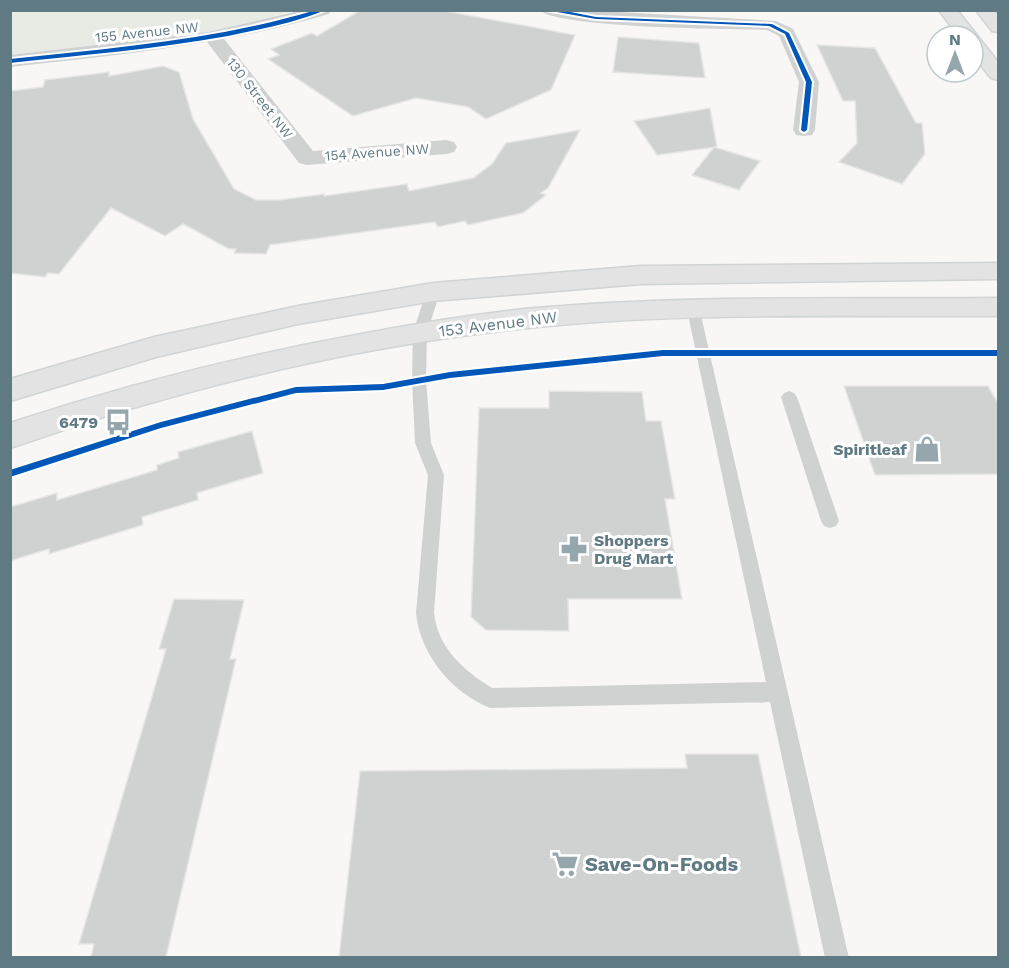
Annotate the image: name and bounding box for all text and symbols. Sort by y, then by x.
street label: 155 Avenue NW [94,19,200,45]
north arrow [925,24,985,84]
text: N [949,30,961,49]
street label: 130 Street NW [224,55,296,141]
street label: 154 Avenue NW [324,140,430,164]
street label: 153 Avenue NW [438,307,558,341]
bus stop icon: 6479 [103,407,133,437]
place label: 6479 [59,413,98,432]
shop icon: Spiritleaf [912,434,942,464]
place label: Spiritleaf [833,440,907,459]
place label: Shoppers Drug Mart [594,531,673,568]
pharmacy icon: Shoppers Drug Mart [559,534,589,564]
supermarket icon: Save-On-Foods [550,849,580,879]
place label: Save-On-Foods [585,852,739,876]

